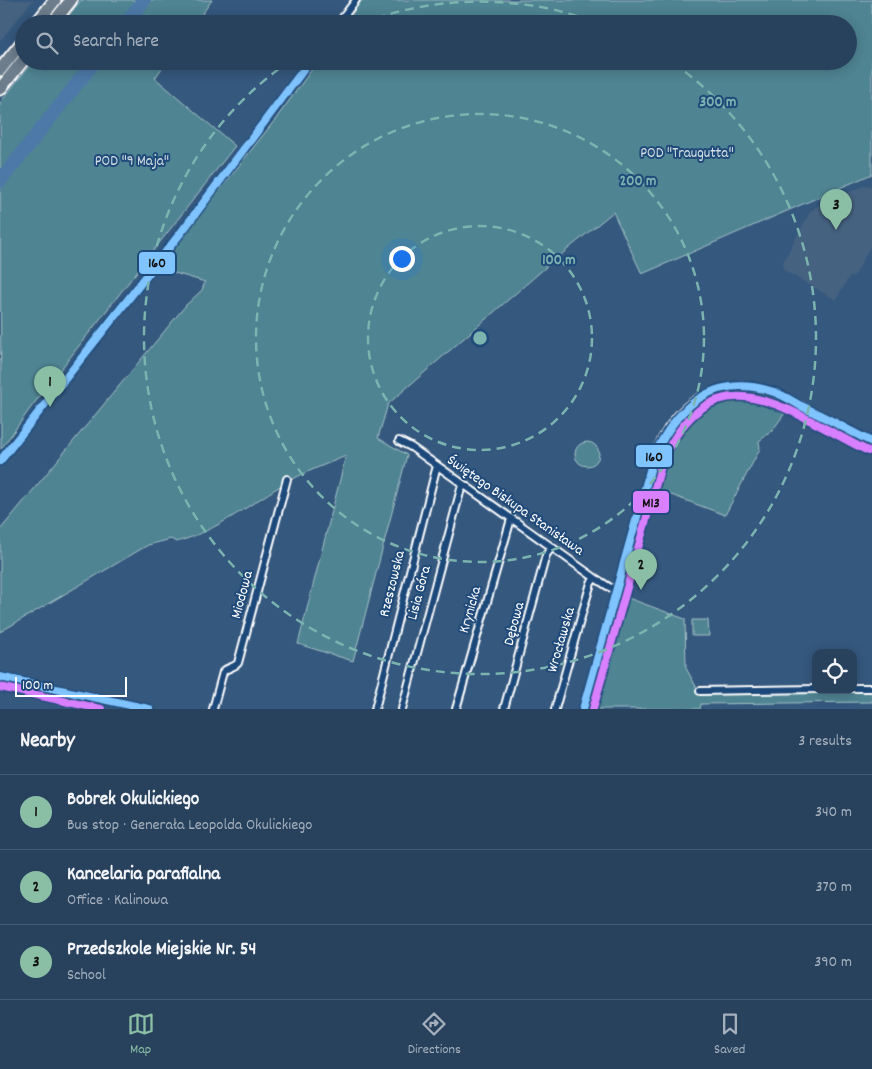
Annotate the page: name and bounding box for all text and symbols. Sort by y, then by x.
search box [15,15,857,70]
icon: search [33,29,61,57]
text: Search here [73,29,159,56]
text: 300 m [700,92,736,114]
park label: POD "Traugutta" [640,143,734,165]
park label: POD "9 Maja" [95,151,169,173]
text: 200 m [620,171,656,193]
pin: 3 [820,189,852,230]
your location [389,246,415,272]
text: 100 m [542,250,576,272]
line badge: 160 [138,251,176,275]
text: 160 [148,254,166,274]
centre of rings [471,329,489,347]
pin: 1 [34,366,66,407]
line badge: 160 [635,444,673,468]
text: 160 [645,448,663,468]
street label: Świętego Biskupa Stanisława [442,450,589,562]
line badge: M13 [632,490,670,514]
text: M13 [642,494,660,514]
street label: Rzeszowska [374,548,412,619]
pin: 2 [625,549,657,590]
street label: Lisia Góra [402,563,438,623]
street label: Miodowa [226,568,260,621]
street label: Krynicka [454,583,488,636]
street label: Dębowa [499,599,532,648]
street label: Wrocławska [542,604,582,675]
map controls [812,649,857,694]
button: locate [812,649,857,694]
scale bar [15,674,128,697]
text: 100 m [22,676,53,696]
text: Nearby [20,727,75,757]
text: 3 results [798,730,852,753]
text: Bobrek Okulickiego [67,787,199,814]
text: 1 [34,801,38,824]
text: 340 m [815,801,852,824]
text: Bus stop · Generała Leopolda Okulickiego [67,814,312,837]
text: Kancelaria parafialna [67,862,220,889]
text: 2 [33,876,40,899]
text: 370 m [815,876,852,899]
text: Office · Kalinowa [67,889,168,912]
text: Przedszkole Miejskie Nr. 54 [67,937,256,964]
text: 3 [32,951,40,974]
text: 390 m [814,951,852,974]
text: School [67,964,106,987]
tab: Map [127,1010,155,1060]
tab: Directions [408,1010,461,1060]
tab: Saved [714,1010,745,1060]

